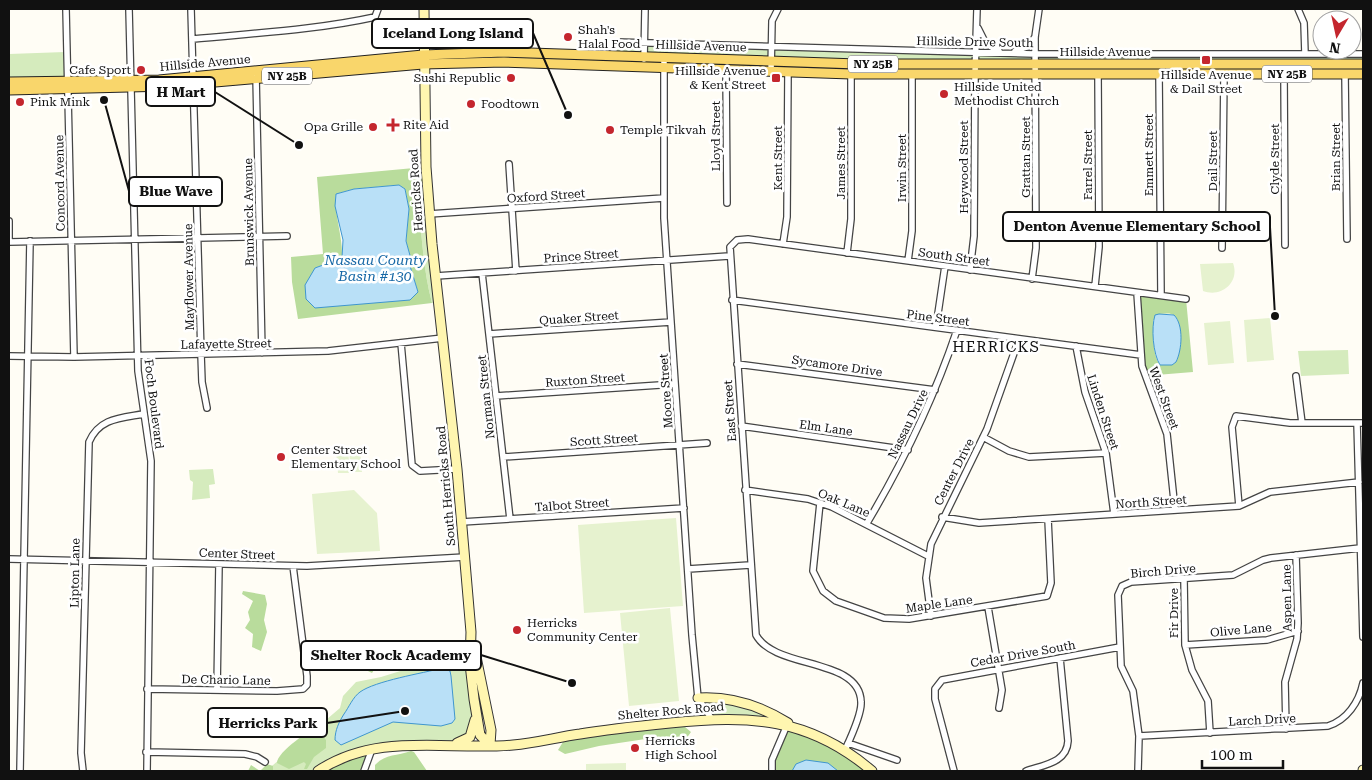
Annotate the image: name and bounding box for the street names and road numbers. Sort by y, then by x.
street label: Hillside Drive South [916,34,1034,50]
street label: Hillside Avenue [655,37,747,55]
street label: Hillside Avenue [1059,45,1151,59]
street label: Hillside Avenue [159,52,251,74]
road number: NY 25B [848,56,898,72]
road number: NY 25B [1262,66,1312,82]
road number: NY 25B [262,68,312,84]
street label: Lloyd Street [709,100,723,171]
street label: Emmett Street [1142,113,1156,196]
street label: Grattan Street [1019,116,1033,198]
street label: Heywood Street [957,120,971,214]
street label: Brian Street [1329,122,1343,191]
street label: Clyde Street [1268,123,1282,194]
street label: Kent Street [771,125,785,190]
street label: James Street [834,126,848,200]
street label: Farrel Street [1081,129,1095,200]
street label: Dail Street [1206,130,1220,191]
street label: Irwin Street [895,133,909,202]
street label: Concord Avenue [52,134,68,231]
street label: Herricks Road [406,148,426,232]
street label: Brunswick Avenue [241,157,257,266]
street label: Oxford Street [506,186,586,206]
street label: Mayflower Avenue [181,223,197,331]
street label: South Street [917,245,991,269]
street label: Prince Street [543,246,619,266]
street label: Pine Street [906,307,971,329]
street label: Quaker Street [539,308,620,328]
street label: Lafayette Street [180,336,272,352]
street label: Moore Street [656,353,676,429]
street label: Sycamore Drive [791,353,884,379]
street label: Norman Street [475,354,497,440]
street label: Foch Boulevard [142,358,166,450]
street label: West Street [1146,365,1182,432]
street label: Ruxton Street [545,370,626,390]
street label: Linden Street [1084,373,1122,452]
street label: East Street [721,379,739,442]
street label: Nassau Drive [885,387,931,461]
street label: Elm Lane [798,417,854,439]
street label: South Herricks Road [434,425,458,547]
street label: Scott Street [569,431,639,449]
street label: Center Drive [931,436,977,508]
street label: Oak Lane [816,486,872,520]
street label: North Street [1115,492,1188,511]
street label: Talbot Street [534,495,610,515]
street label: Lipton Lane [67,537,83,608]
street label: Center Street [199,546,276,562]
street label: Birch Drive [1130,561,1197,581]
street label: Aspen Lane [1279,564,1295,632]
street label: Fir Drive [1167,587,1181,638]
street label: Maple Lane [905,592,974,616]
street label: Olive Lane [1210,620,1273,640]
street label: Cedar Drive South [969,638,1077,670]
street label: De Chario Lane [181,672,271,688]
street label: Shelter Rock Road [617,699,725,723]
street label: Larch Drive [1228,711,1297,729]

